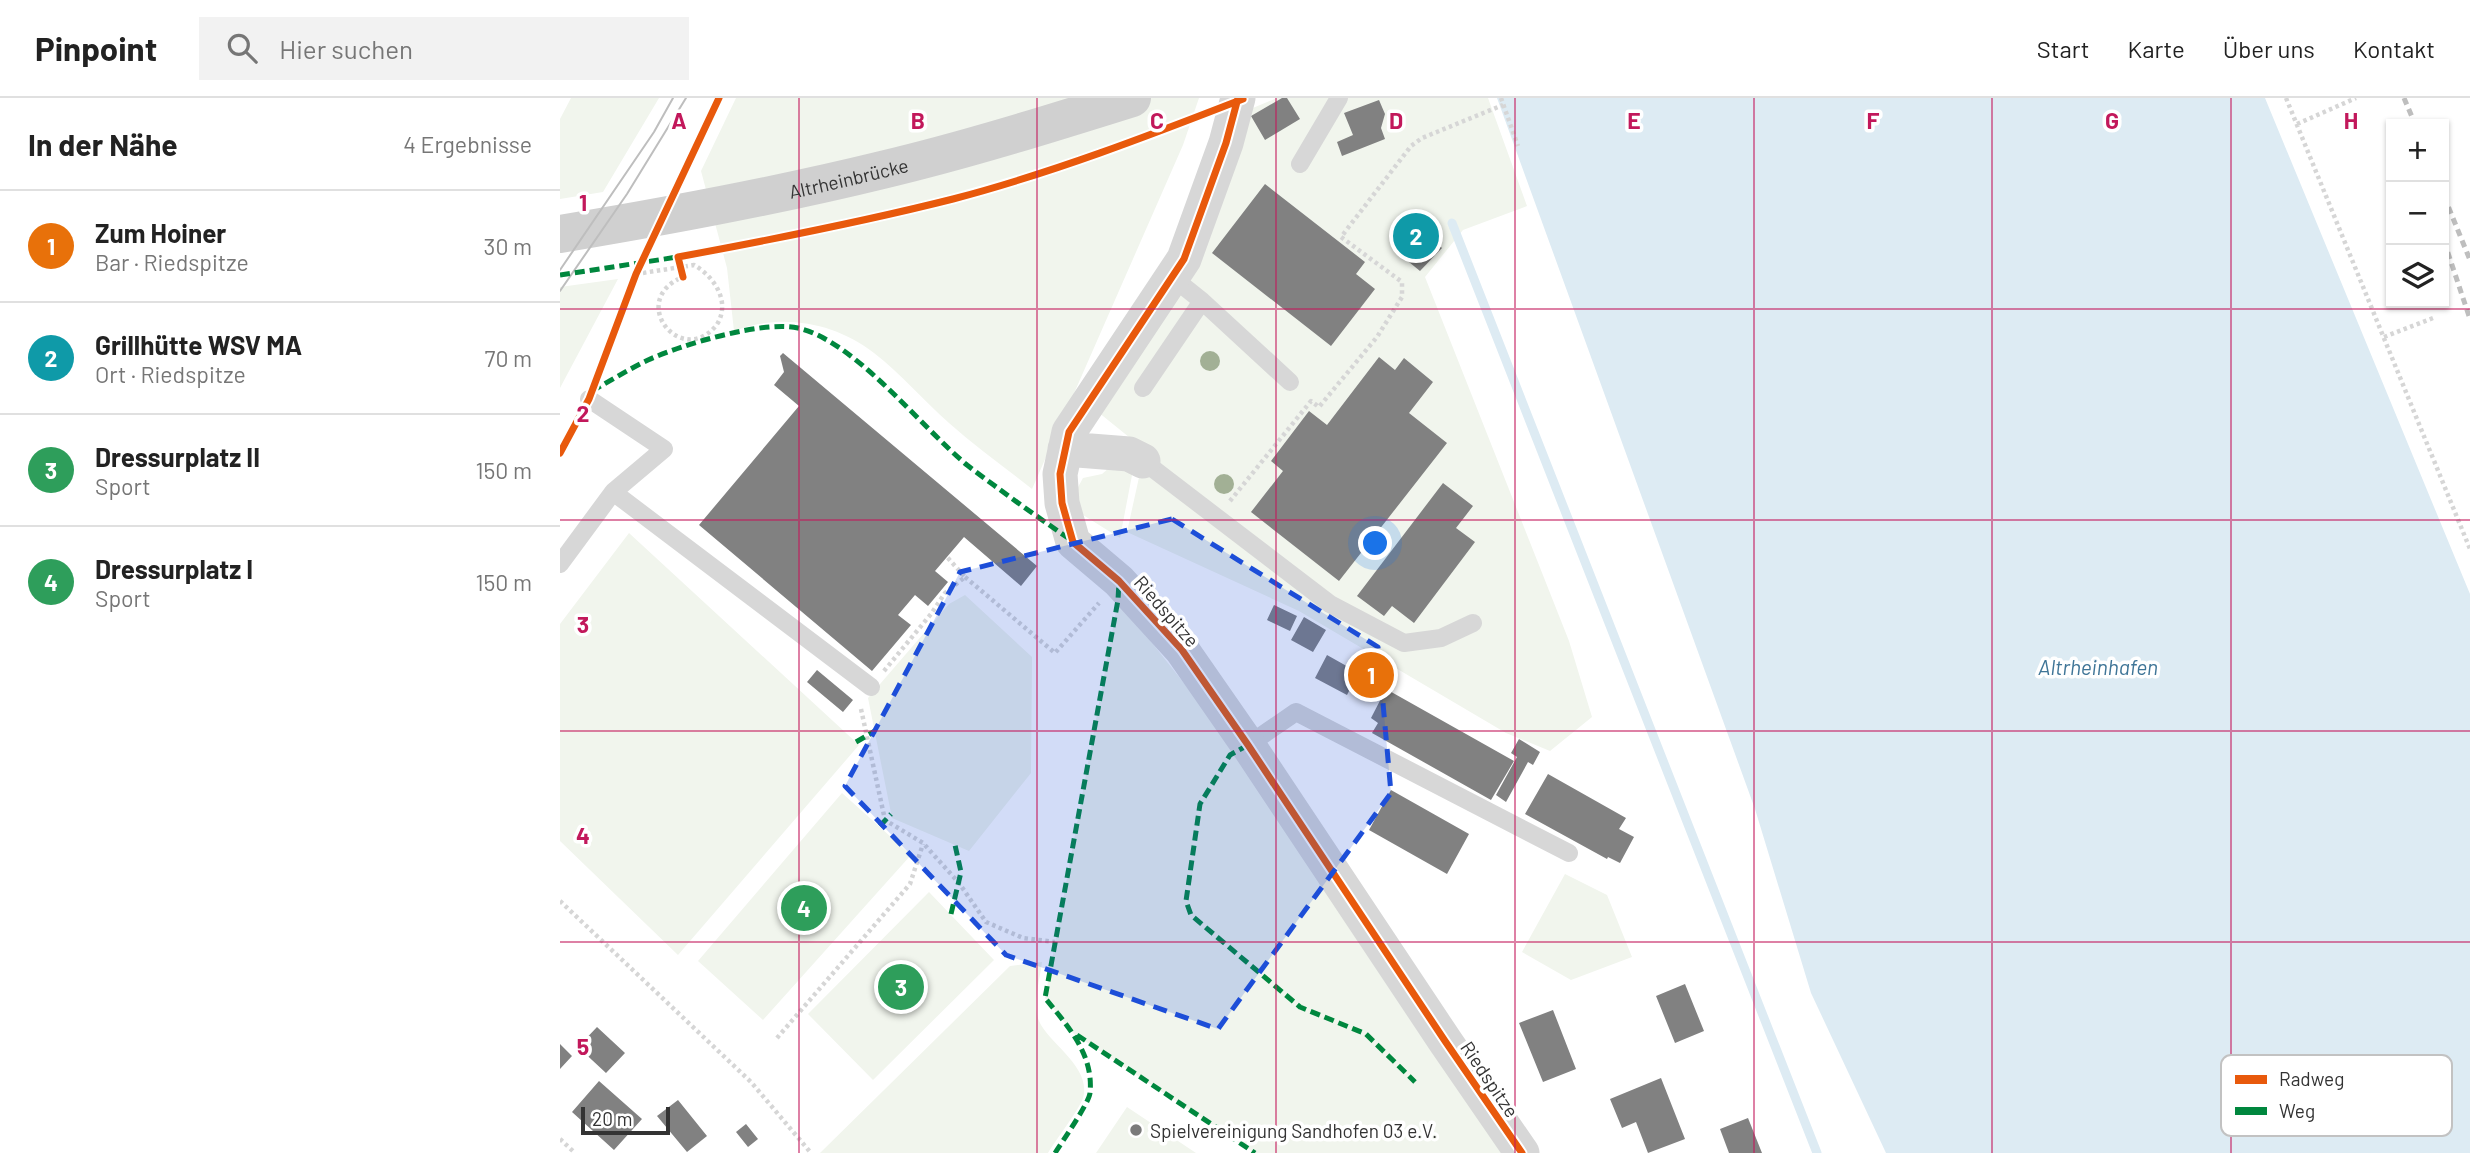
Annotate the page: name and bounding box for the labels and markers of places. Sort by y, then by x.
pin: 2 [1393,210,1439,262]
pin: 1 [1348,649,1394,701]
pin: 4 [781,882,827,934]
pin: 3 [878,961,924,1013]
place label: Spielvereinigung Sandhofen 03 e.V. [1150,1119,1437,1142]
marker: Spielvereinigung Sandhofen 03 e.V. [1128,1122,1144,1138]

